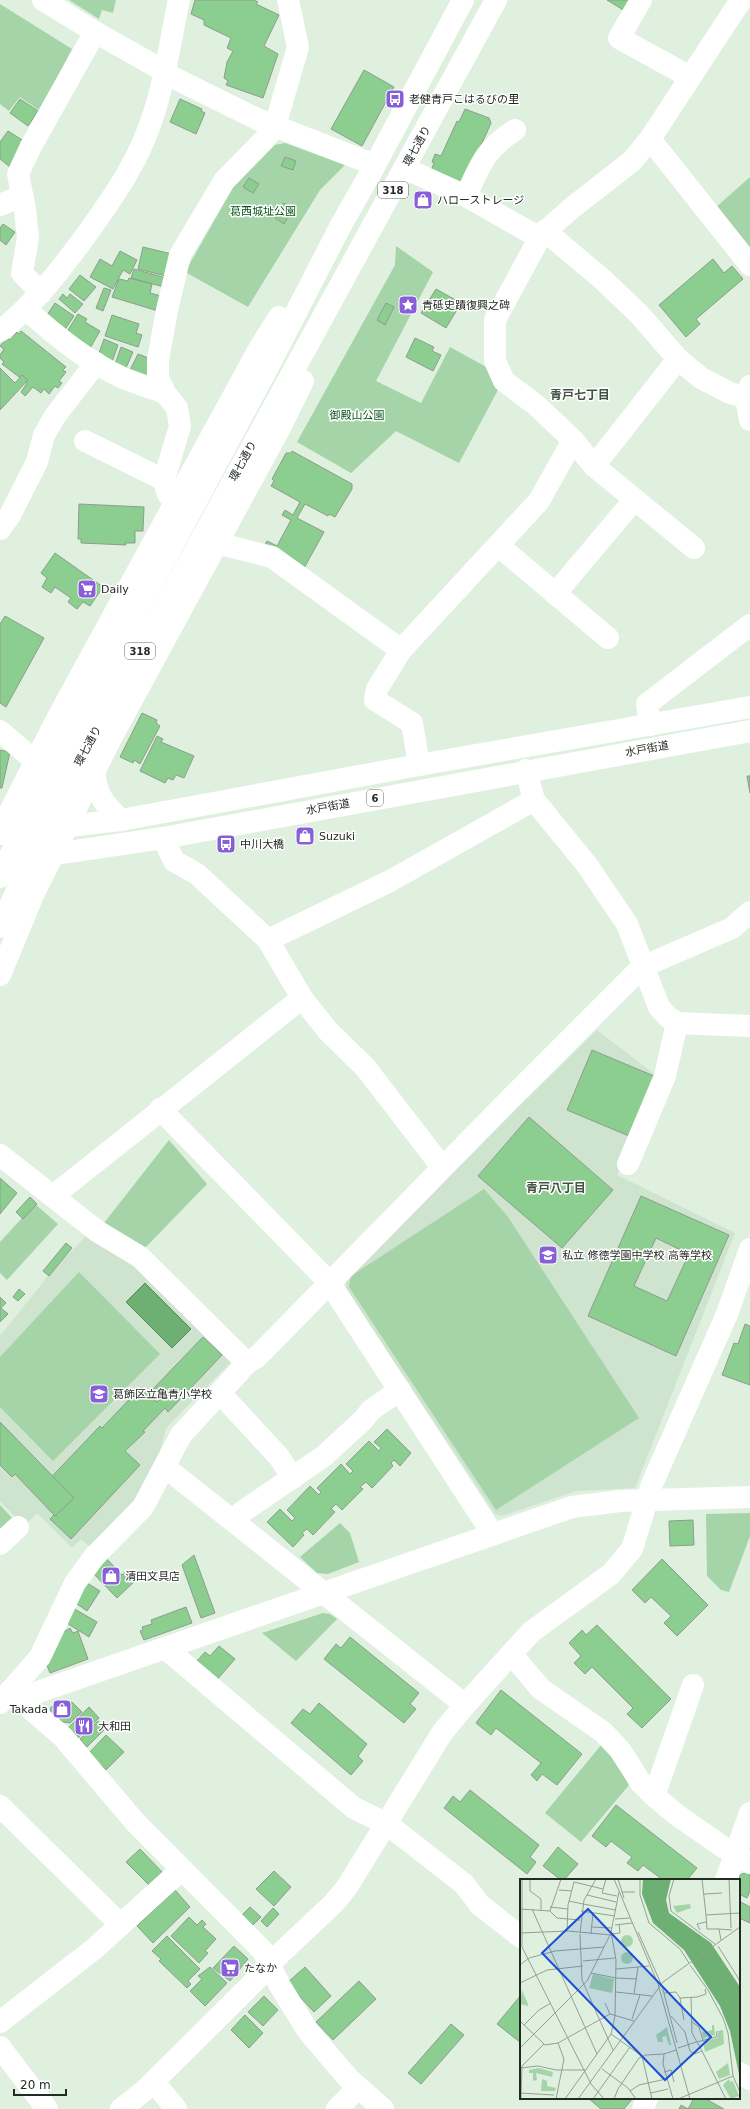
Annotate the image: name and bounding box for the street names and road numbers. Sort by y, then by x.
street label: 環七通り [401,124,433,168]
road number: 318 [378,182,408,198]
street label: 環七通り [227,439,259,483]
road number: 318 [125,643,155,659]
street label: 環七通り [72,724,104,768]
street label: 水戸街道 [624,739,670,759]
road number: 6 [367,790,383,806]
street label: 水戸街道 [305,797,351,817]

